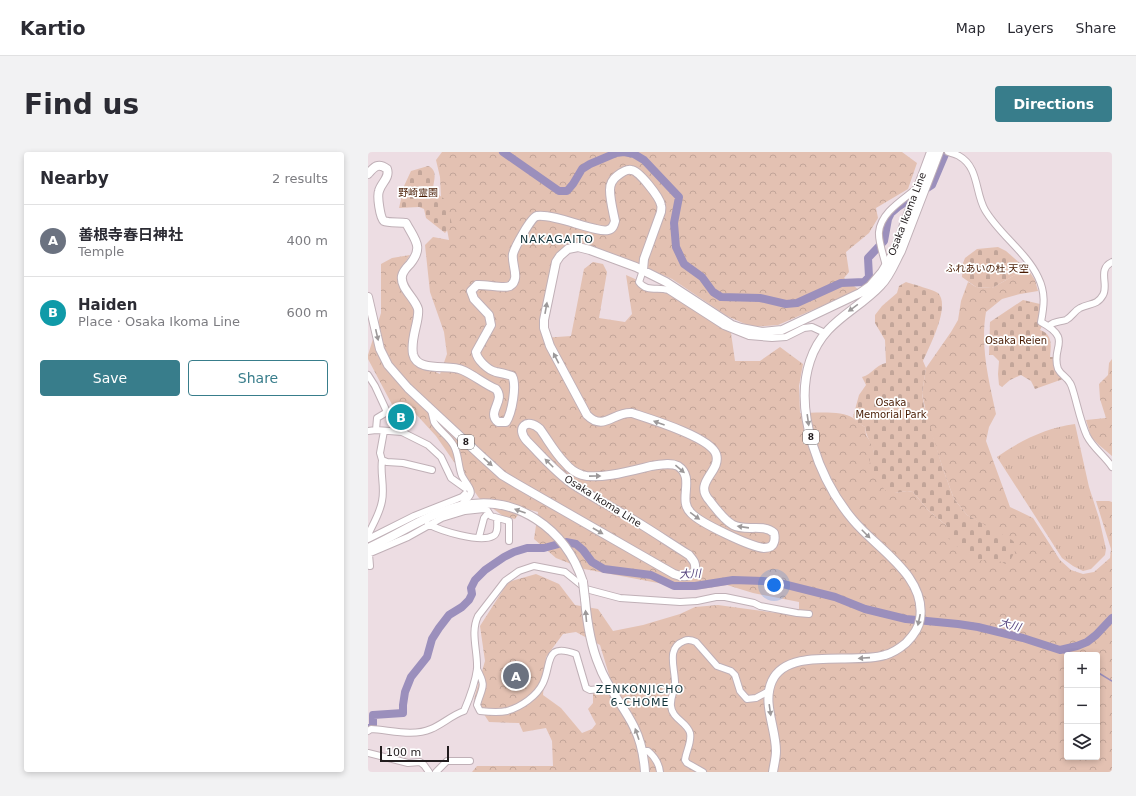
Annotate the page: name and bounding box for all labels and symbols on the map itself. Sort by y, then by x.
street label: Osaka Ikoma Line [886,171,928,257]
park label: 野崎霊園 [398,187,438,198]
district label: NAKAGAITO [520,233,594,246]
park label: ふれあいの杜 天空 [945,263,1029,274]
one-way arrow [544,302,550,314]
one-way arrow [848,304,859,312]
one-way arrow [374,329,380,341]
park label: Osaka Reien [985,335,1047,346]
one-way arrow [553,353,559,364]
park label: Osaka Memorial Park [855,397,927,420]
pin: B [388,402,414,432]
one-way arrow [805,414,811,426]
one-way arrow [653,419,665,425]
road number: 8 [803,430,819,444]
road number: 8 [458,435,474,449]
one-way arrow [483,458,494,467]
one-way arrow [544,458,554,468]
one-way arrow [674,465,685,474]
street label: Osaka Ikoma Line [563,473,643,529]
one-way arrow [589,473,602,479]
one-way arrow [514,508,526,514]
one-way arrow [690,512,701,520]
one-way arrow [737,524,750,530]
one-way arrow [593,527,603,535]
one-way arrow [861,529,871,539]
water label: 大川 [679,567,702,581]
your location [764,575,784,595]
one-way arrow [583,610,590,622]
one-way arrow [916,614,922,627]
water label: 大川 [998,616,1023,634]
one-way arrow [858,655,870,662]
pin: A [503,661,529,691]
district label: ZENKONJICHO 6-CHOME [596,683,684,709]
one-way arrow [767,704,773,717]
one-way arrow [633,728,639,740]
scale bar [380,744,449,763]

